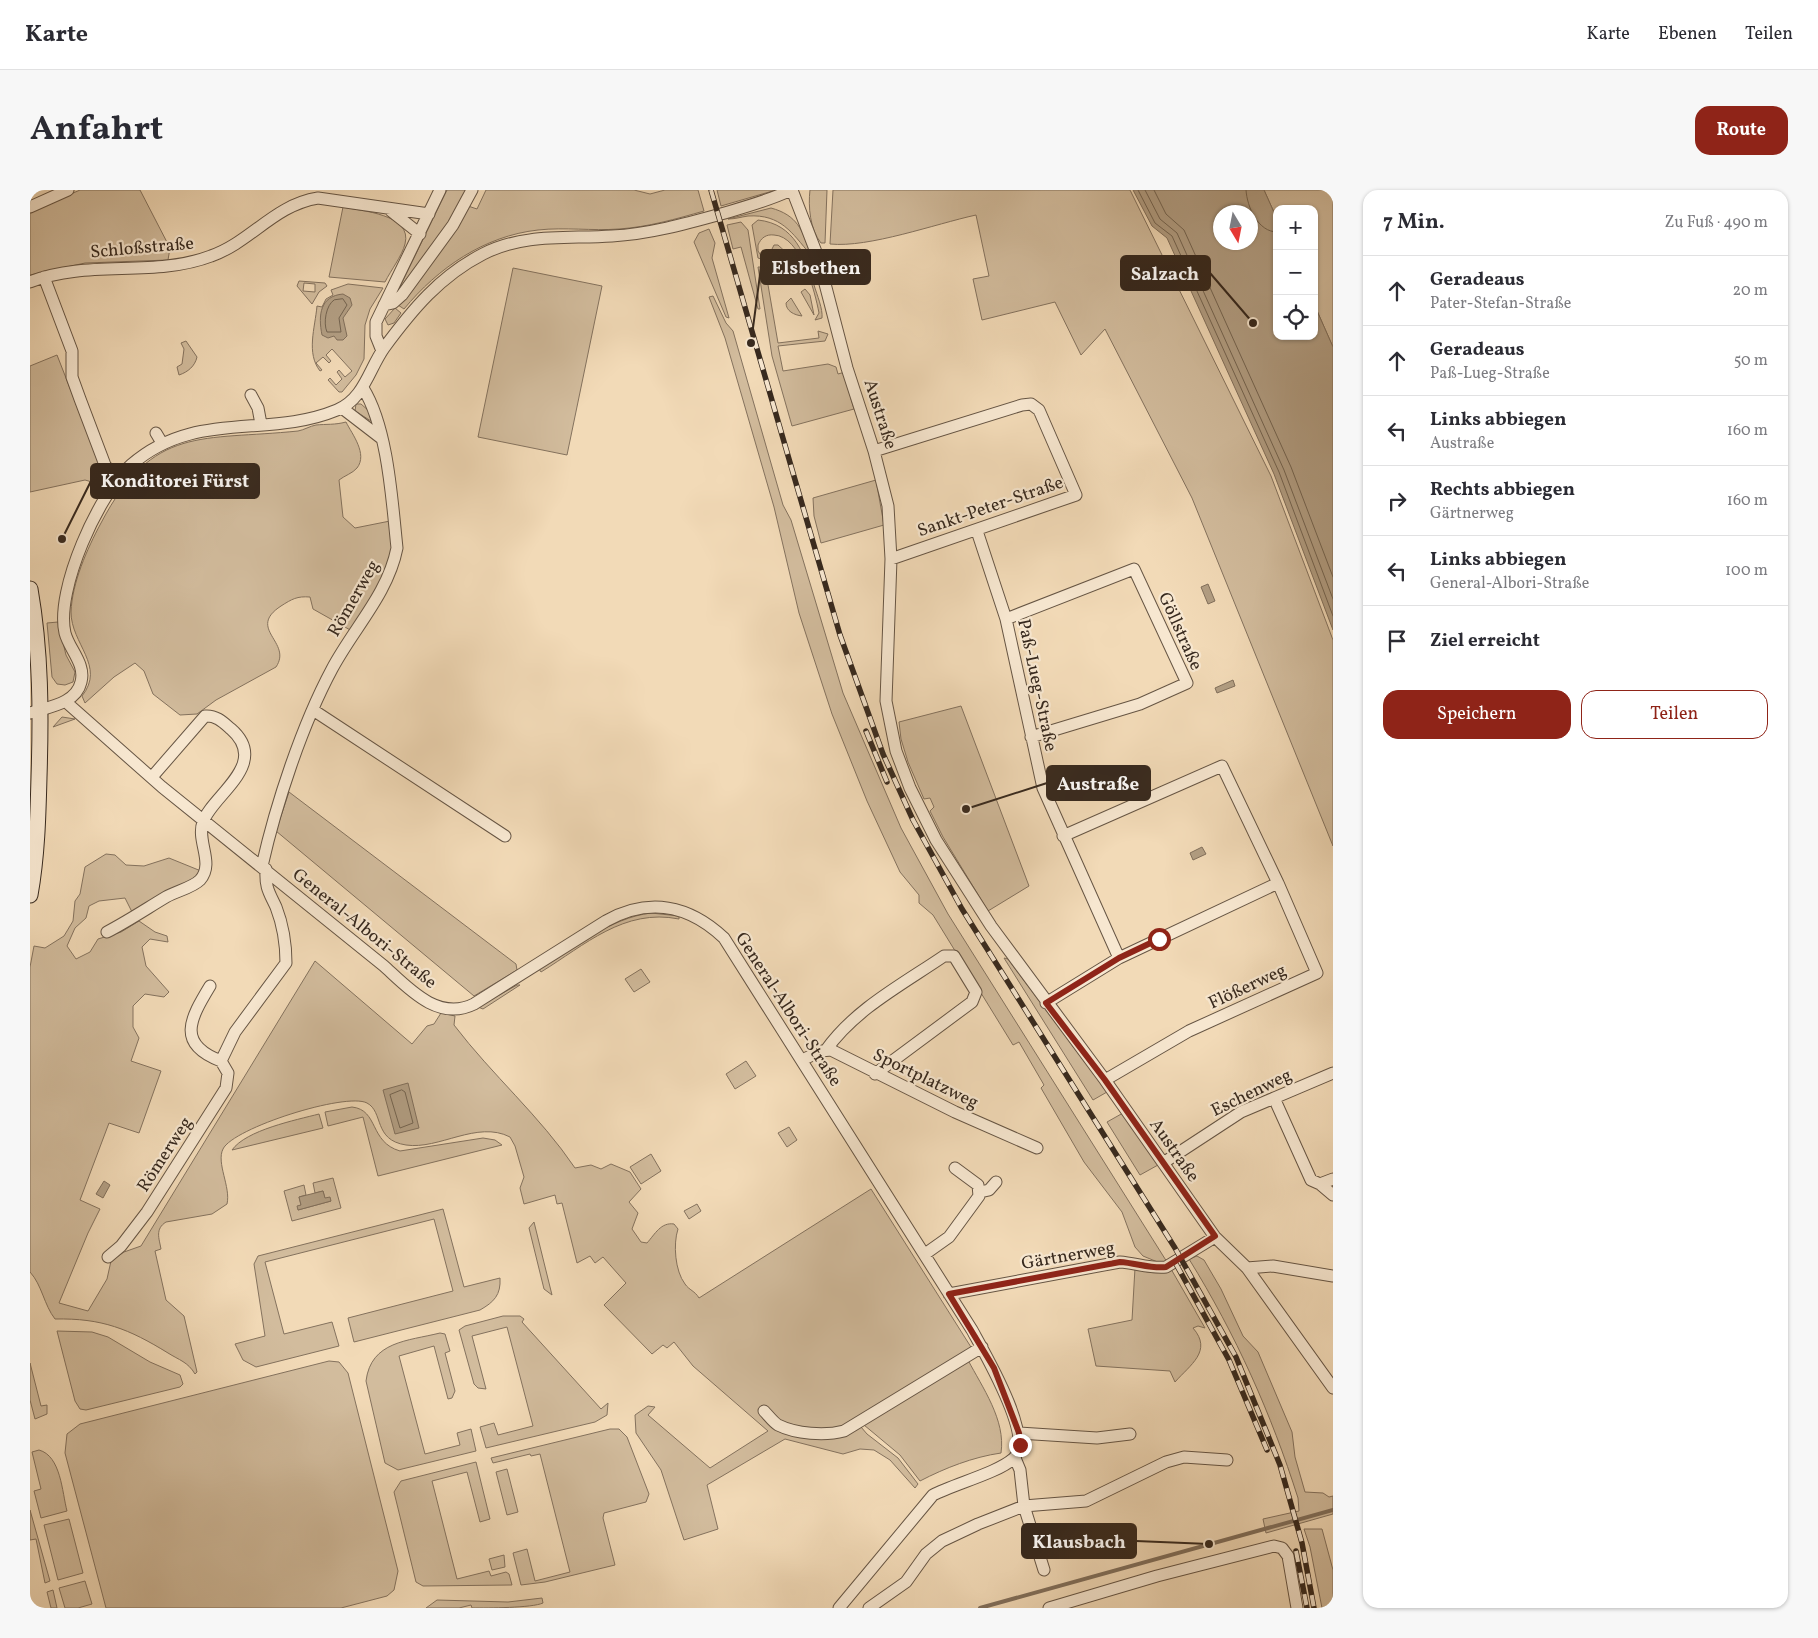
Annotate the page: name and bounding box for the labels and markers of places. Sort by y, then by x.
callout: Elsbethen [761,250,870,284]
callout: Salzach [1121,256,1210,290]
callout: Konditorei Fürst [91,464,259,498]
callout: Austraße [1047,766,1150,800]
callout: Klausbach [1022,1524,1136,1558]

